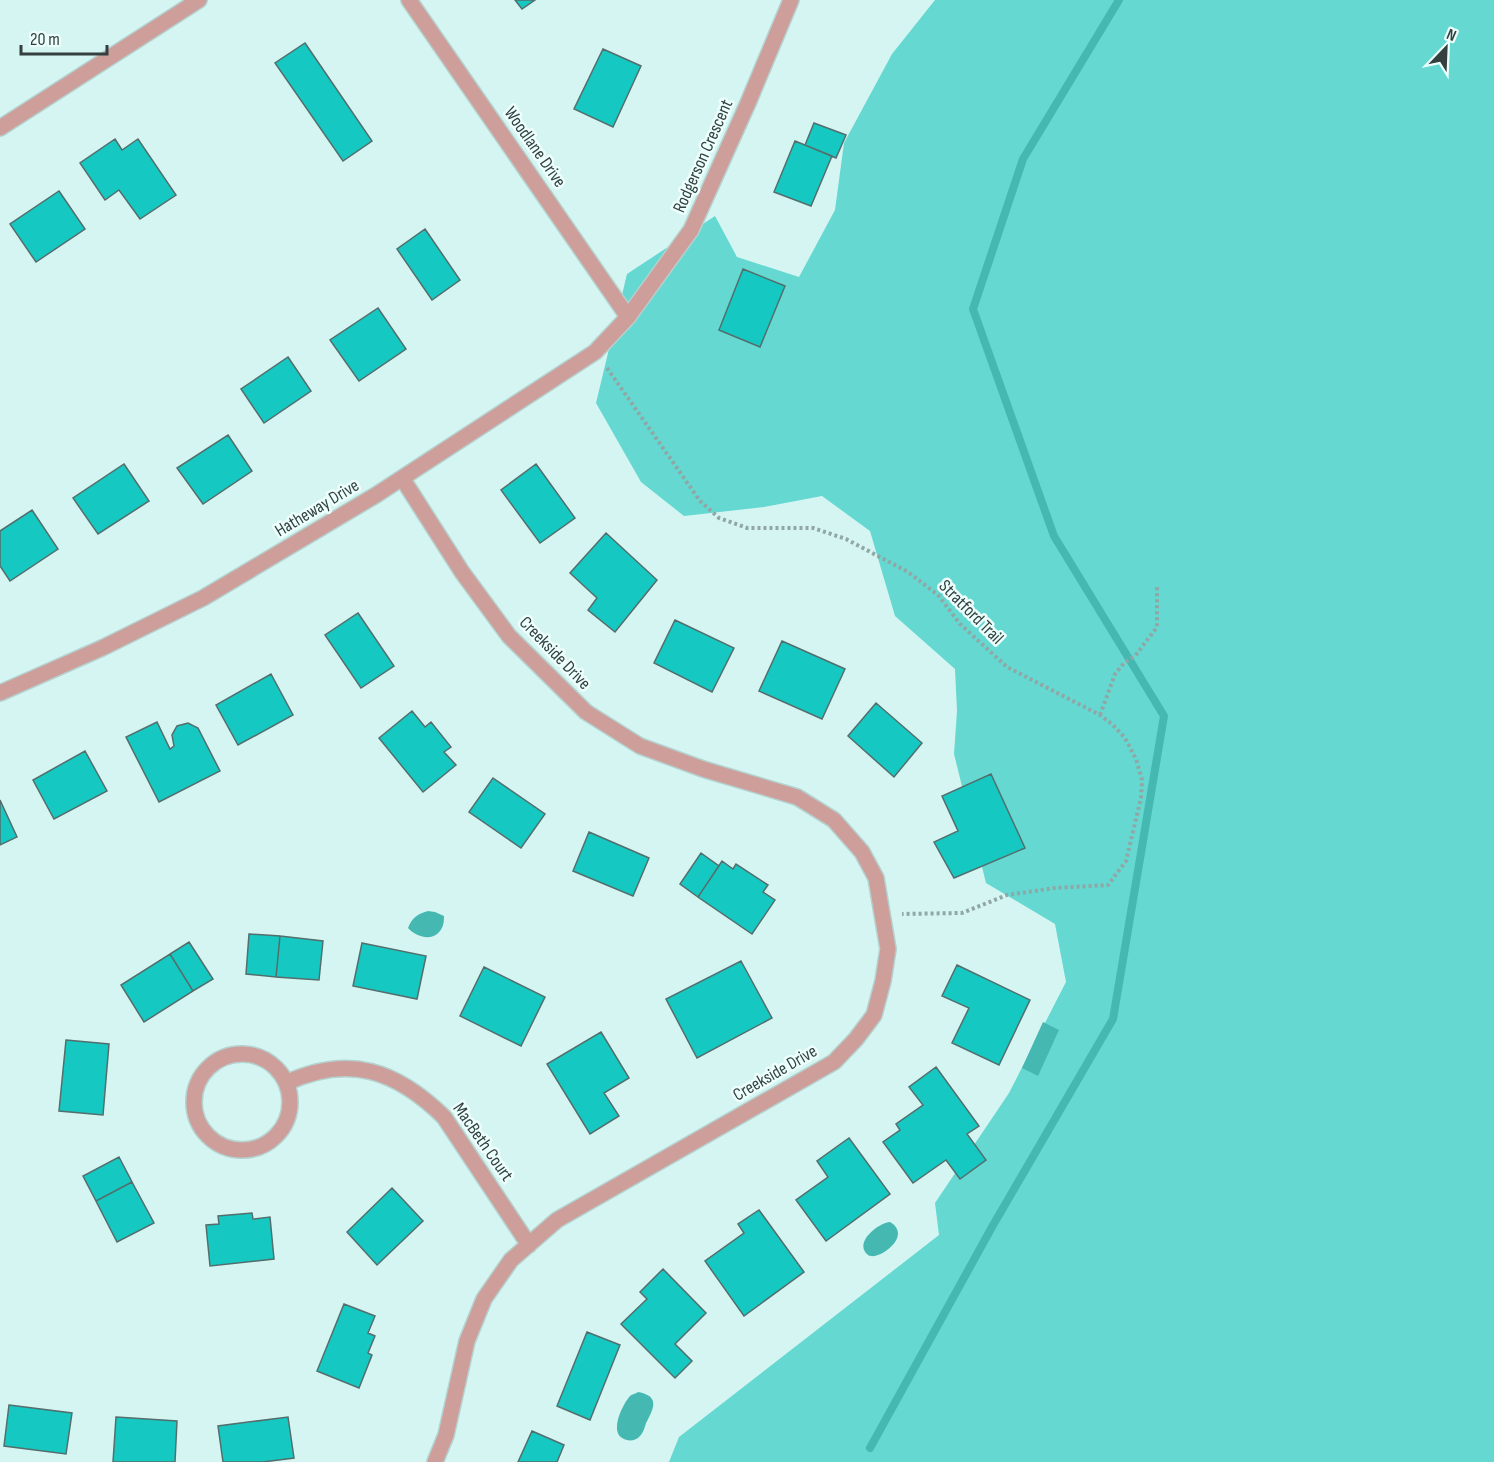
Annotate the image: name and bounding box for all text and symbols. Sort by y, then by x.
scale bar [21,18,106,56]
north arrow [1416,18,1476,78]
text: N [1444,25,1459,46]
text: 20 m [30,29,60,50]
street label: Rodgerson Crescent [669,96,738,216]
street label: Woodlane Drive [500,103,570,191]
street label: Hatheway Drive [271,475,363,541]
street label: Stratford Trail [934,575,1008,649]
street label: Creekside Drive [515,612,595,694]
street label: Creekside Drive [729,1041,821,1105]
street label: MacBeth Court [448,1099,518,1186]

